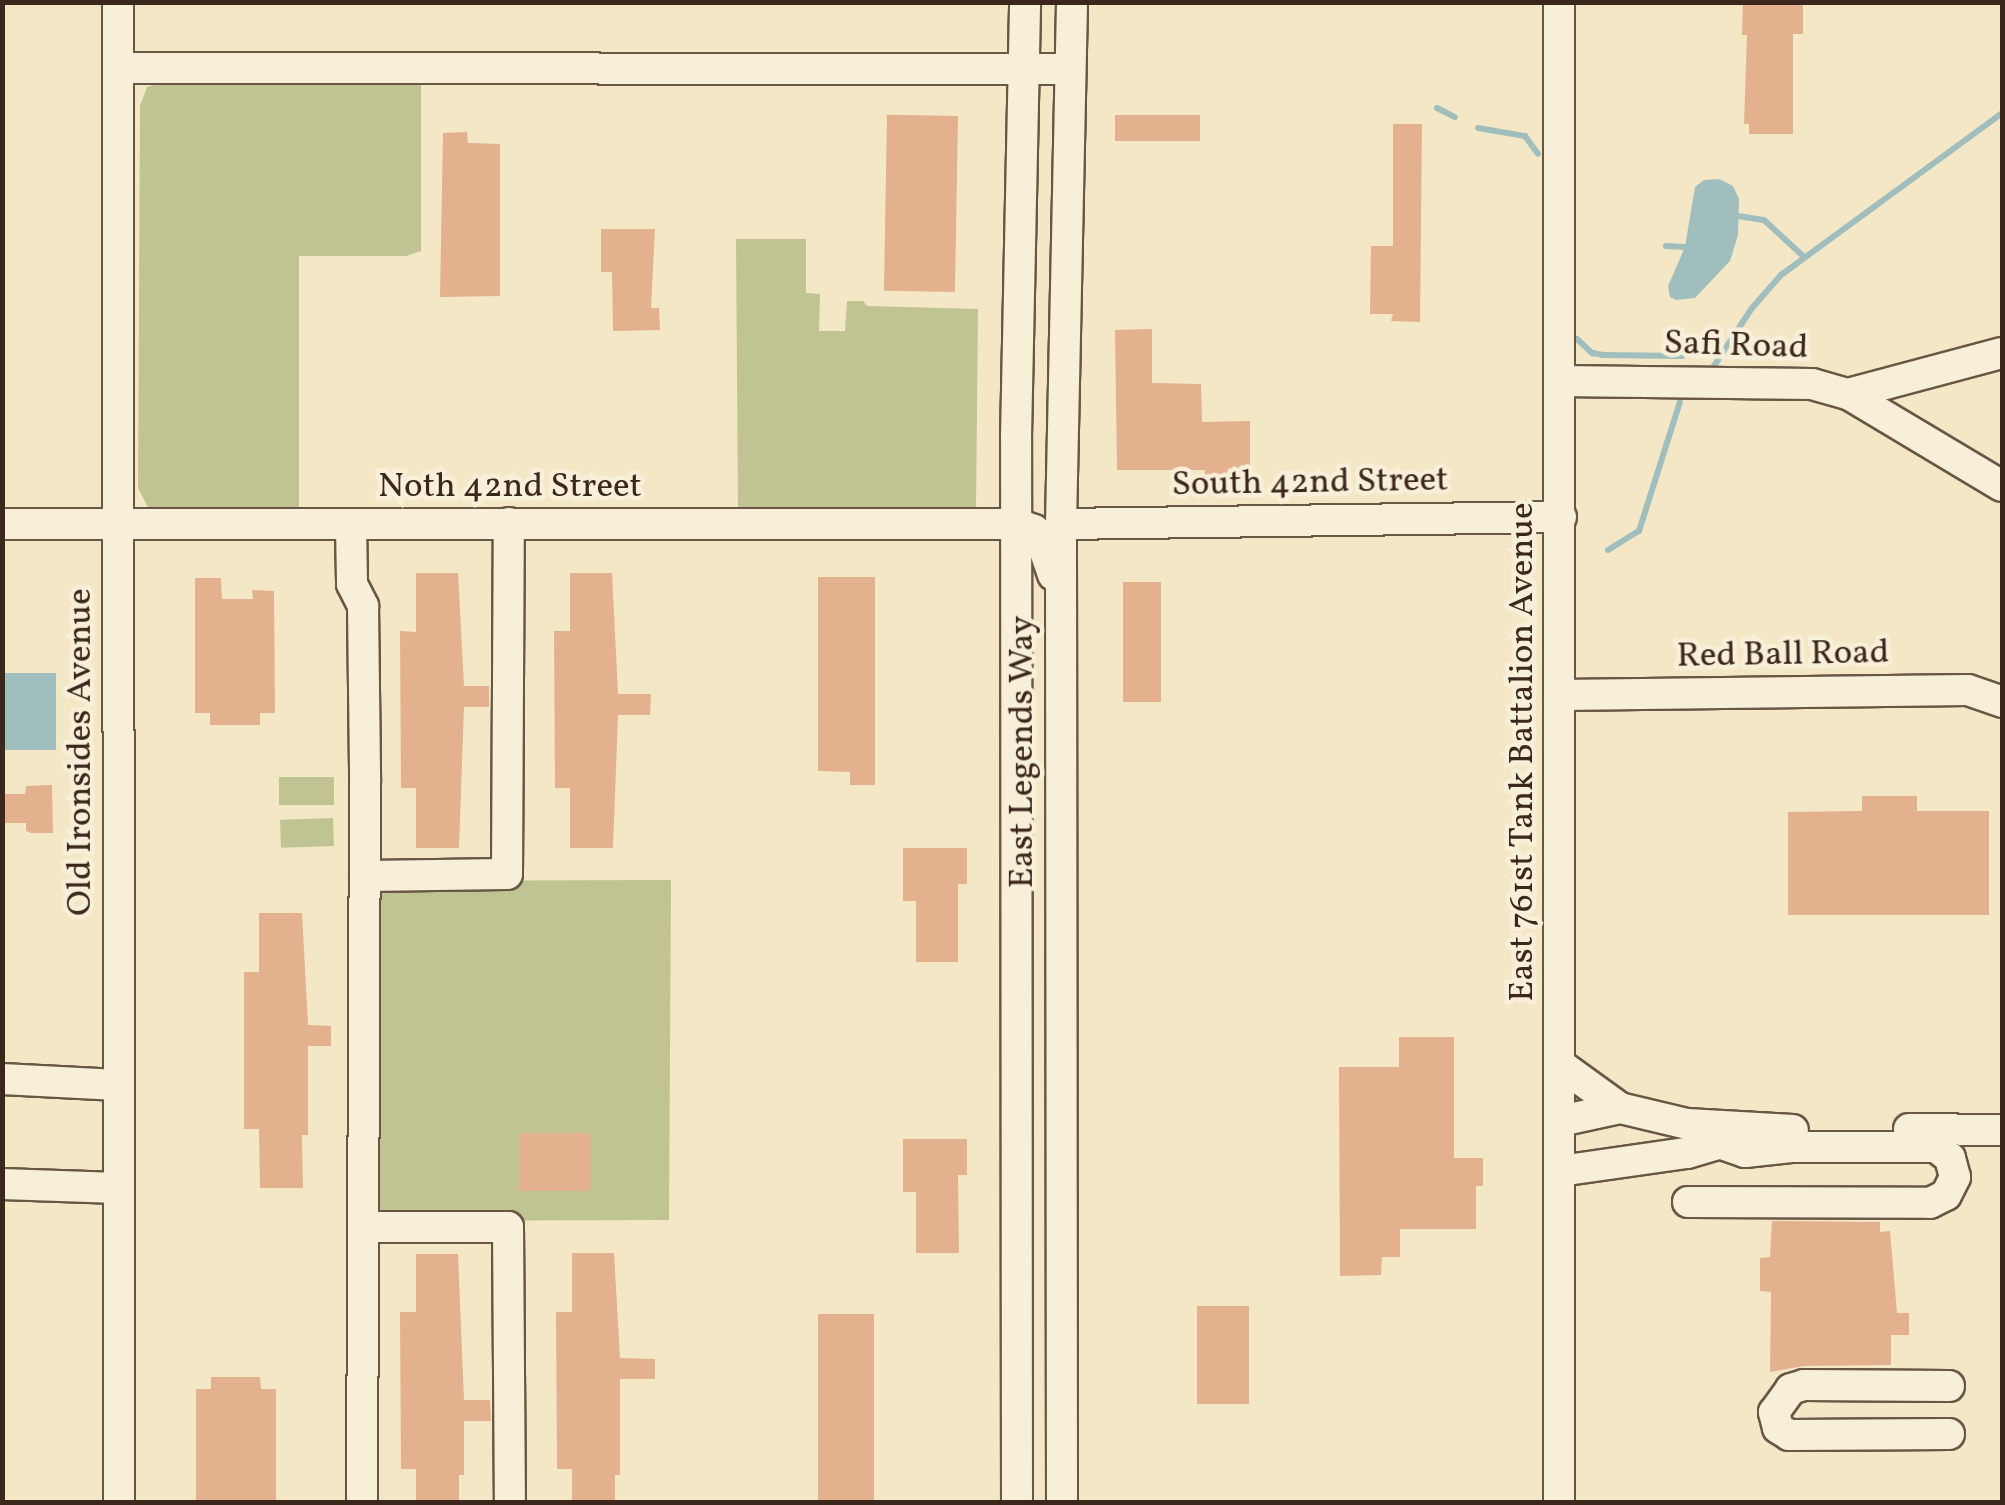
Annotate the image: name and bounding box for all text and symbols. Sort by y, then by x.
street label: Safi Road [1663,322,1809,370]
street label: South 42nd Street [1171,460,1449,506]
street label: Noth 42nd Street [378,466,642,508]
street label: East 761st Tank Battalion Avenue [1502,502,1544,1002]
street label: Old Ironsides Avenue [60,588,102,916]
street label: East Legends Way [1002,615,1044,889]
street label: Red Ball Road [1676,632,1890,678]

